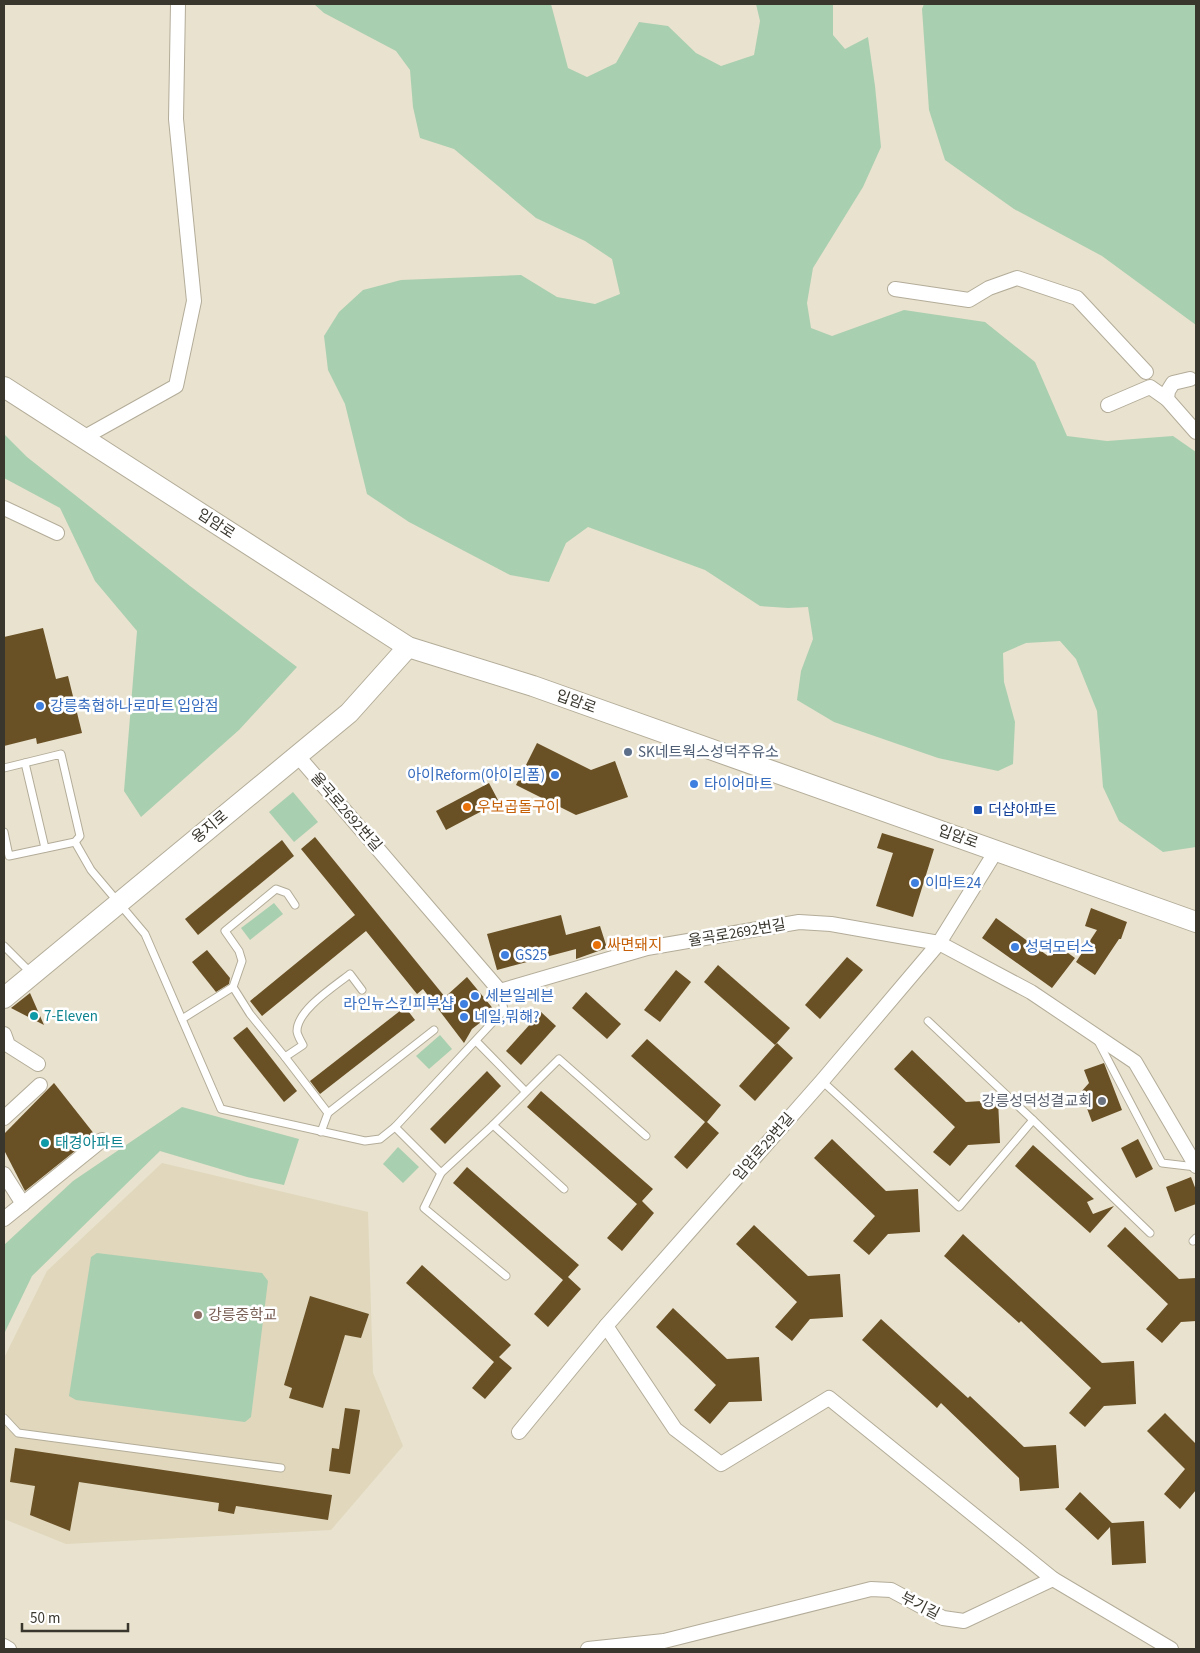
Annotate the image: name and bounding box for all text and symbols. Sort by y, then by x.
street label: 입암로 [193,504,239,544]
street label: 입암로 [553,685,599,719]
place label: 강릉축협하나로마트 입암점 [50,696,219,717]
marker: 강릉축협하나로마트 입암점 [34,700,46,712]
place label: SK네트웍스성덕주유소 [638,742,779,763]
marker: SK네트웍스성덕주유소 [622,746,634,758]
place label: 아이Reform(아이리폼) [407,765,545,786]
street label: 율곡로2692번길 [306,768,386,856]
marker: 아이Reform(아이리폼) [549,769,561,781]
place label: 타이어마트 [704,774,773,795]
marker: 타이어마트 [688,778,700,790]
place label: 우보곱돌구이 [477,797,560,818]
place label: 더샵아파트 [988,800,1057,821]
marker: 우보곱돌구이 [461,801,473,813]
marker: 더샵아파트 [972,804,984,816]
street label: 용지로 [187,806,233,848]
street label: 입암로 [935,820,981,854]
place label: 이마트24 [925,873,982,894]
marker: 이마트24 [909,877,921,889]
street label: 율곡로2692번길 [687,914,787,952]
place label: 싸면돼지 [607,935,662,956]
place label: 성덕모터스 [1025,937,1094,958]
marker: 싸면돼지 [591,939,603,951]
marker: 성덕모터스 [1009,941,1021,953]
place label: GS25 [515,945,547,966]
marker: GS25 [499,949,511,961]
place label: 세븐일레븐 [485,986,554,1007]
marker: 세븐일레븐 [469,990,481,1002]
place label: 라인뉴스킨피부샵 [344,994,454,1015]
marker: 라인뉴스킨피부샵 [458,998,470,1010]
place label: 7-Eleven [44,1006,98,1027]
place label: 네일,뭐해? [474,1007,539,1028]
marker: 7-Eleven [28,1010,40,1022]
marker: 네일,뭐해? [458,1011,470,1023]
place label: 강릉성덕성결교회 [982,1091,1092,1112]
marker: 강릉성덕성결교회 [1096,1095,1108,1107]
street label: 입암로29번길 [729,1108,799,1186]
place label: 태경아파트 [55,1133,124,1154]
marker: 태경아파트 [39,1137,51,1149]
place label: 강릉중학교 [208,1305,277,1326]
marker: 강릉중학교 [192,1309,204,1321]
street label: 부기길 [897,1587,943,1625]
scale bar [22,1600,129,1632]
text: 50 m [30,1608,60,1629]

